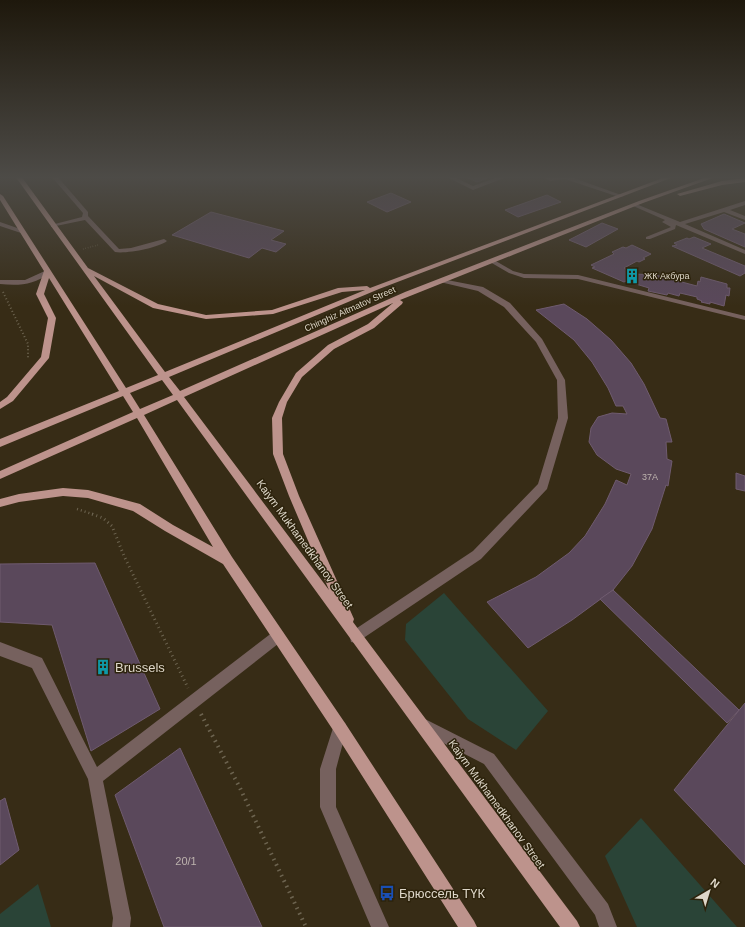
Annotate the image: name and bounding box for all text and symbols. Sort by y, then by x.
building icon: ЖК Акбура [623,267,641,285]
place label: ЖК Акбура [644,271,690,281]
street label: Chinghiz Aitmatov Street [303,284,397,334]
house number: 37А [642,472,658,482]
street label: Kaiym Mukhamedkhanov Street [254,477,356,611]
building icon: Brussels [94,658,112,676]
place label: Brussels [115,660,165,675]
street label: Kaiym Mukhamedkhanov Street [446,737,548,871]
house number: 20/1 [175,855,197,867]
north arrow [689,871,729,911]
text: N [708,876,722,890]
bus stop icon: Брюссель ТҮК [378,884,396,902]
place label: Брюссель ТҮК [399,886,485,901]

